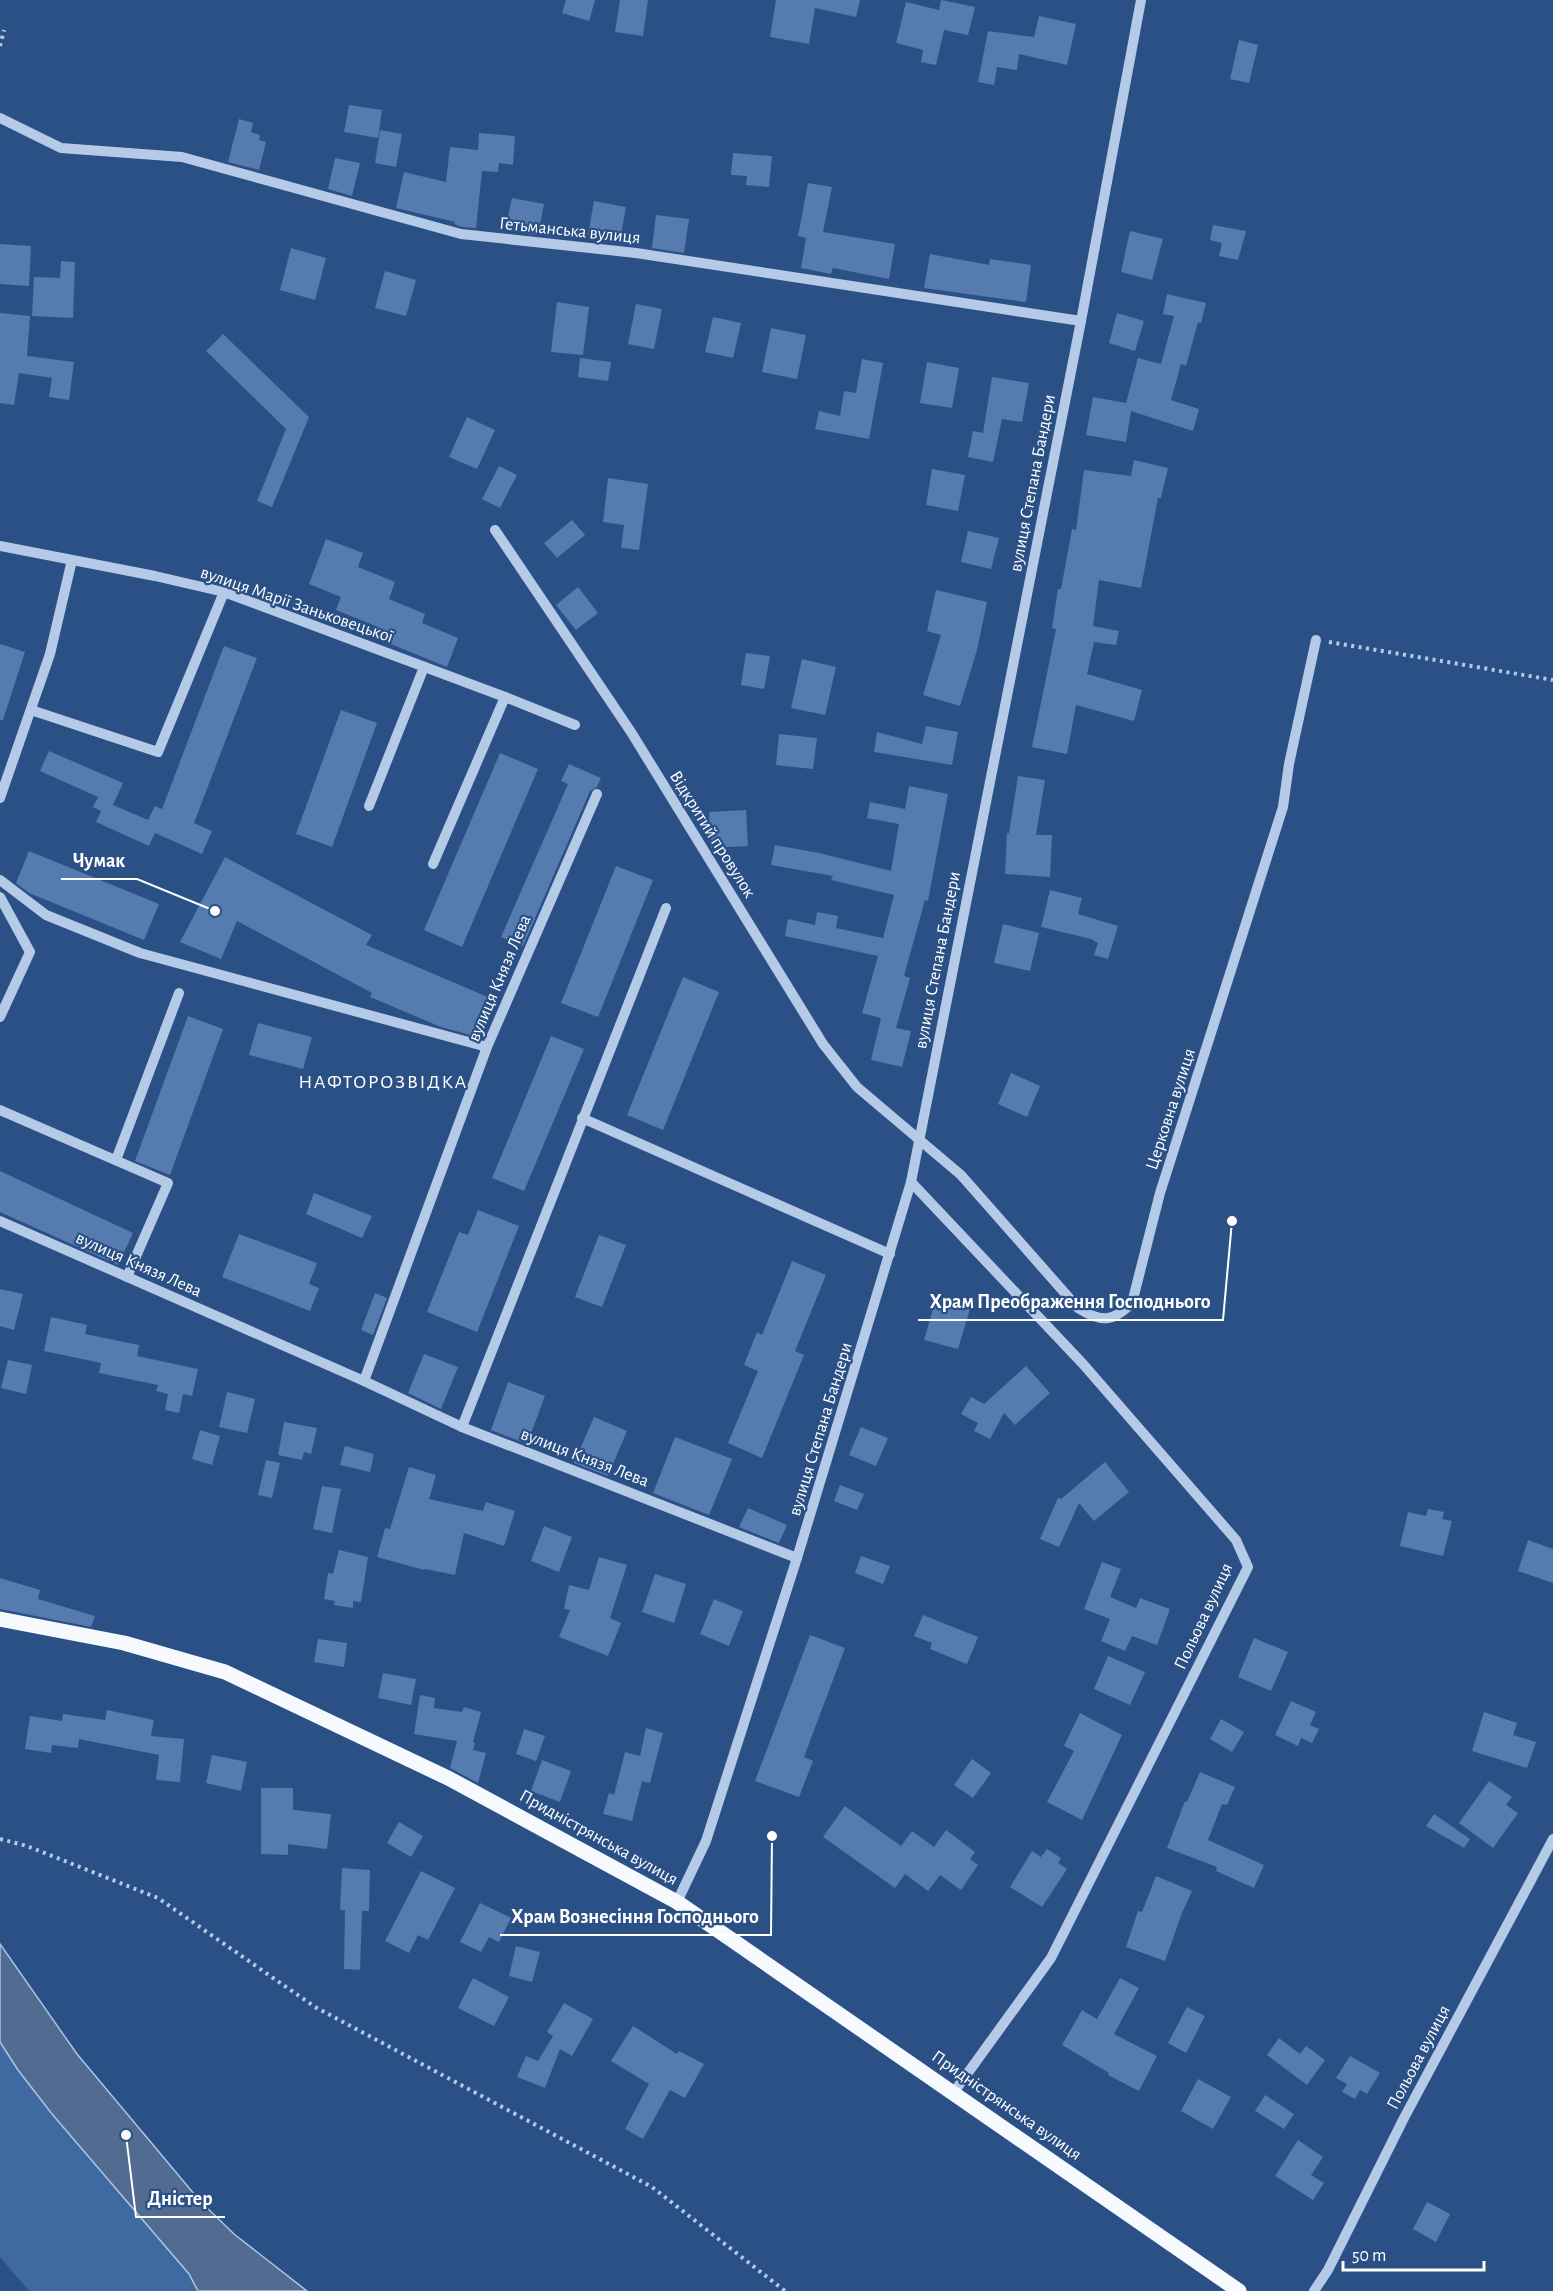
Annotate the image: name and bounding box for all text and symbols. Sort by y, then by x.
street label: Гетьманська вулиця [498,215,641,247]
street label: вулиця Степана Бандери [1007,393,1059,574]
street label: вулиця Марії Заньковецької [198,563,395,646]
street label: Відкритий провулок [666,768,759,902]
callout: Чумак [61,841,137,879]
text: Чумак [73,851,125,871]
street label: вулиця Степана Бандери [912,870,964,1051]
street label: вулиця Князя Лева [465,912,535,1044]
street label: Церковна вулиця [1143,1046,1199,1172]
district label: НАФТОРОЗВІДКА [298,1072,468,1092]
street label: вулиця Князя Лева [73,1229,204,1301]
callout: Храм Преображення Господнього [918,1282,1223,1320]
text: Храм Преображення Господнього [930,1292,1211,1312]
street label: вулиця Степана Бандери [786,1340,856,1518]
street label: вулиця Князя Лева [518,1425,651,1491]
street label: Польова вулиця [1171,1560,1236,1672]
street label: Придністрянська вулиця [516,1787,681,1889]
callout: Храм Вознесіння Господнього [500,1897,771,1935]
text: Храм Вознесіння Господнього [511,1907,759,1927]
street label: Польова вулиця [1384,2002,1454,2113]
street label: Придністрянська вулиця [928,2047,1085,2164]
callout: Дністер [136,2179,225,2217]
text: Дністер [147,2189,213,2209]
scale bar [1343,2234,1484,2272]
text: 50 m [1352,2247,1386,2265]

